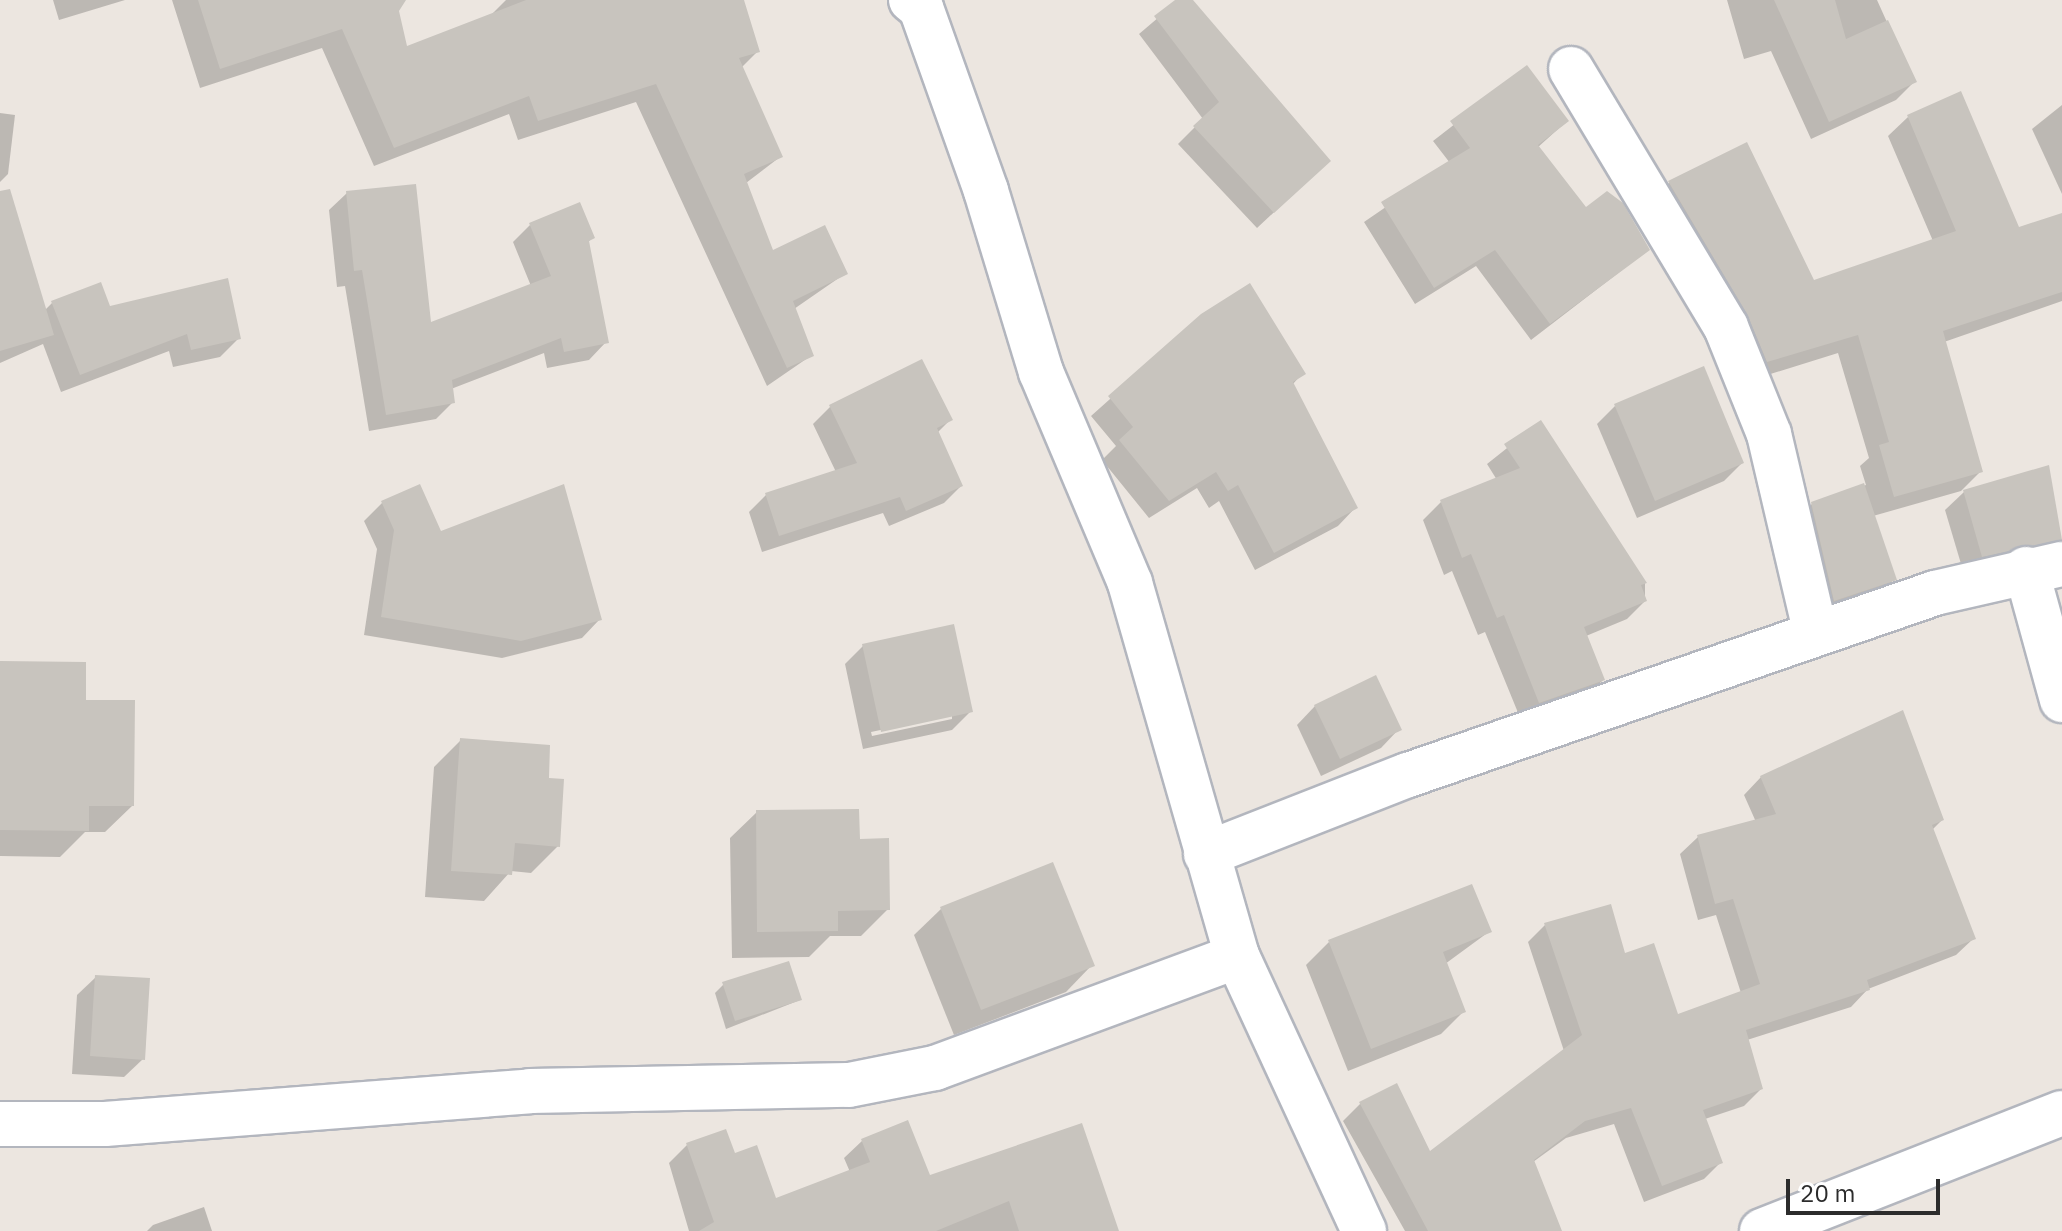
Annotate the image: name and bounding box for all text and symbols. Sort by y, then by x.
scale bar [1790,1163,1944,1213]
text: 20 m [1800,1177,1855,1209]

